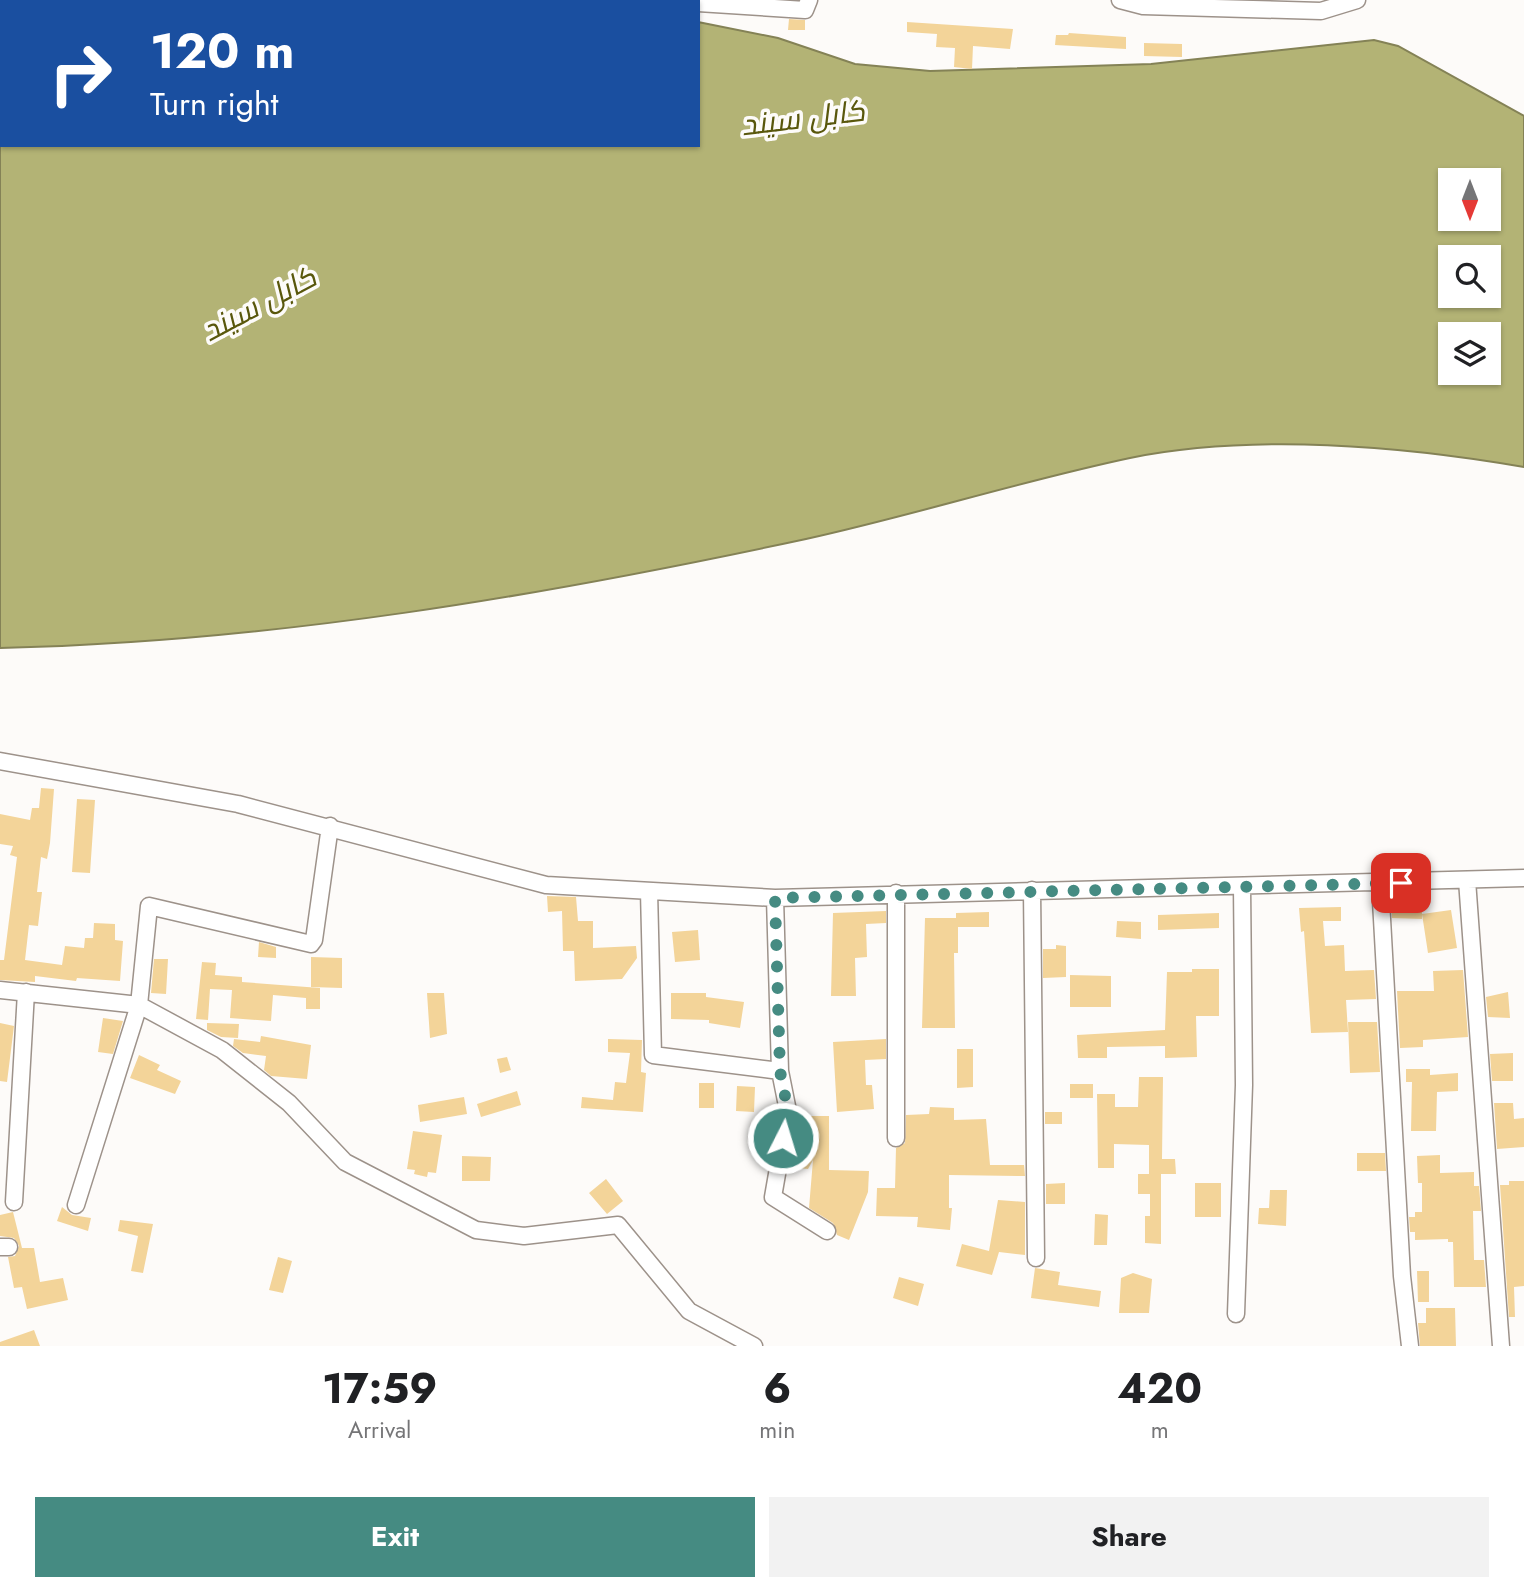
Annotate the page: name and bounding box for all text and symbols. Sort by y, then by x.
text: 120 m [150,16,294,86]
icon: right [35,28,126,119]
text: Turn right [150,81,279,127]
water label: کابل سيند [739,89,867,146]
north arrow [1438,168,1502,231]
map controls [1438,168,1501,385]
button: search [1438,245,1501,308]
water label: کابل سيند [194,255,324,352]
button: layers [1438,322,1501,385]
pin [1371,853,1431,913]
icon: arrive [1382,864,1420,902]
position arrow [746,1101,820,1175]
text: 17:59 [322,1358,437,1419]
text: 6 [763,1358,791,1419]
text: 420 [1117,1358,1202,1419]
text: Arrival [348,1413,411,1447]
text: min [759,1413,795,1447]
text: m [1151,1413,1169,1447]
button: Exit [35,1497,755,1577]
button: Share [769,1497,1489,1577]

